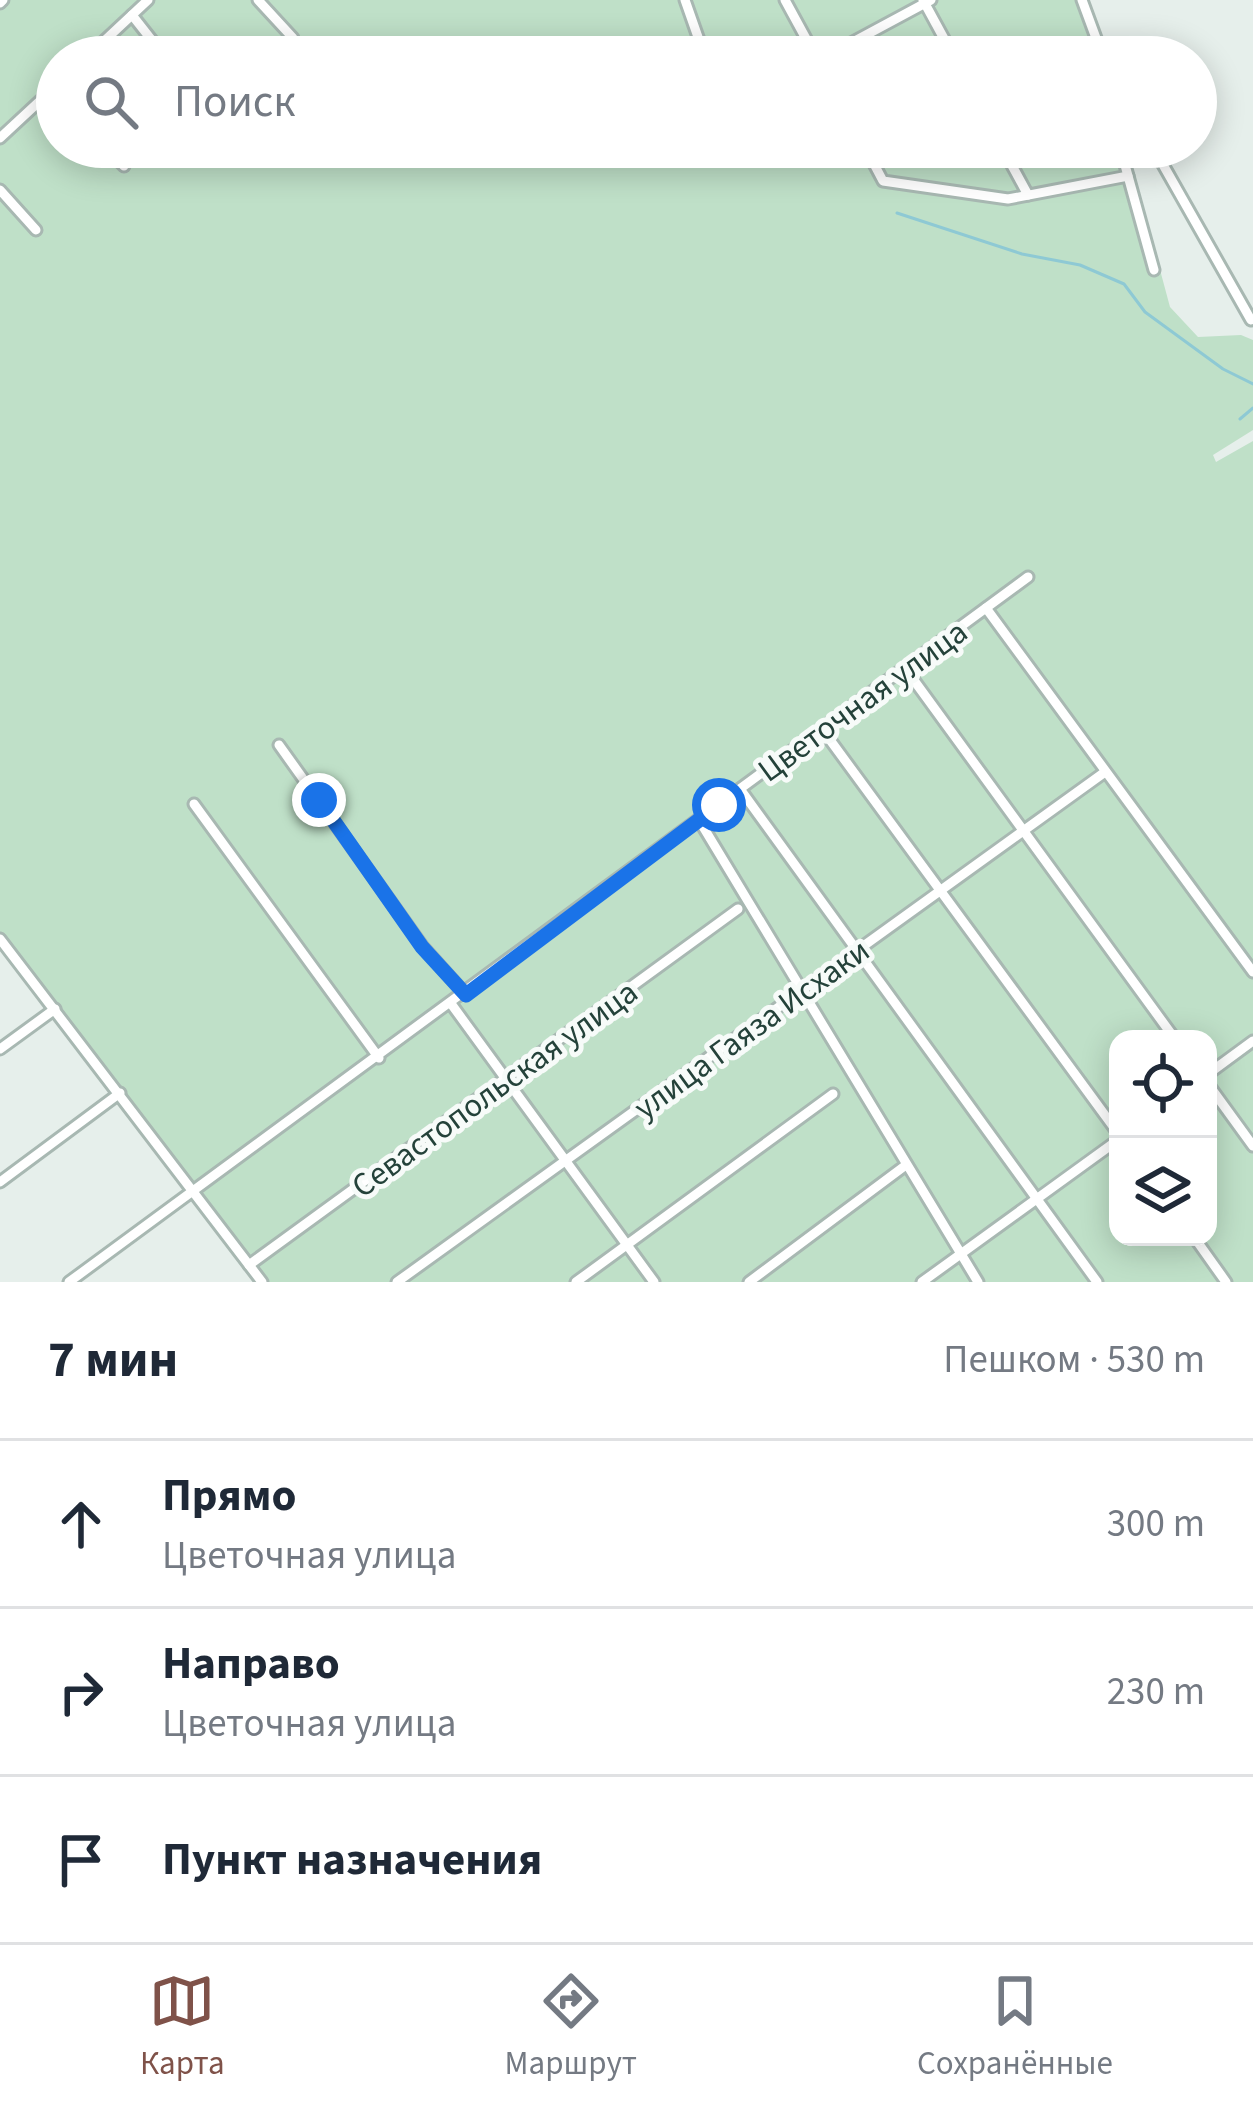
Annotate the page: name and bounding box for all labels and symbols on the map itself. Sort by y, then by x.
street label: Цветочная улица [748,609,977,793]
route end [292,773,346,827]
route start [692,778,746,832]
street label: улица Гаяза Исхаки [624,927,880,1131]
street label: Севастопольская улица [342,969,648,1209]

